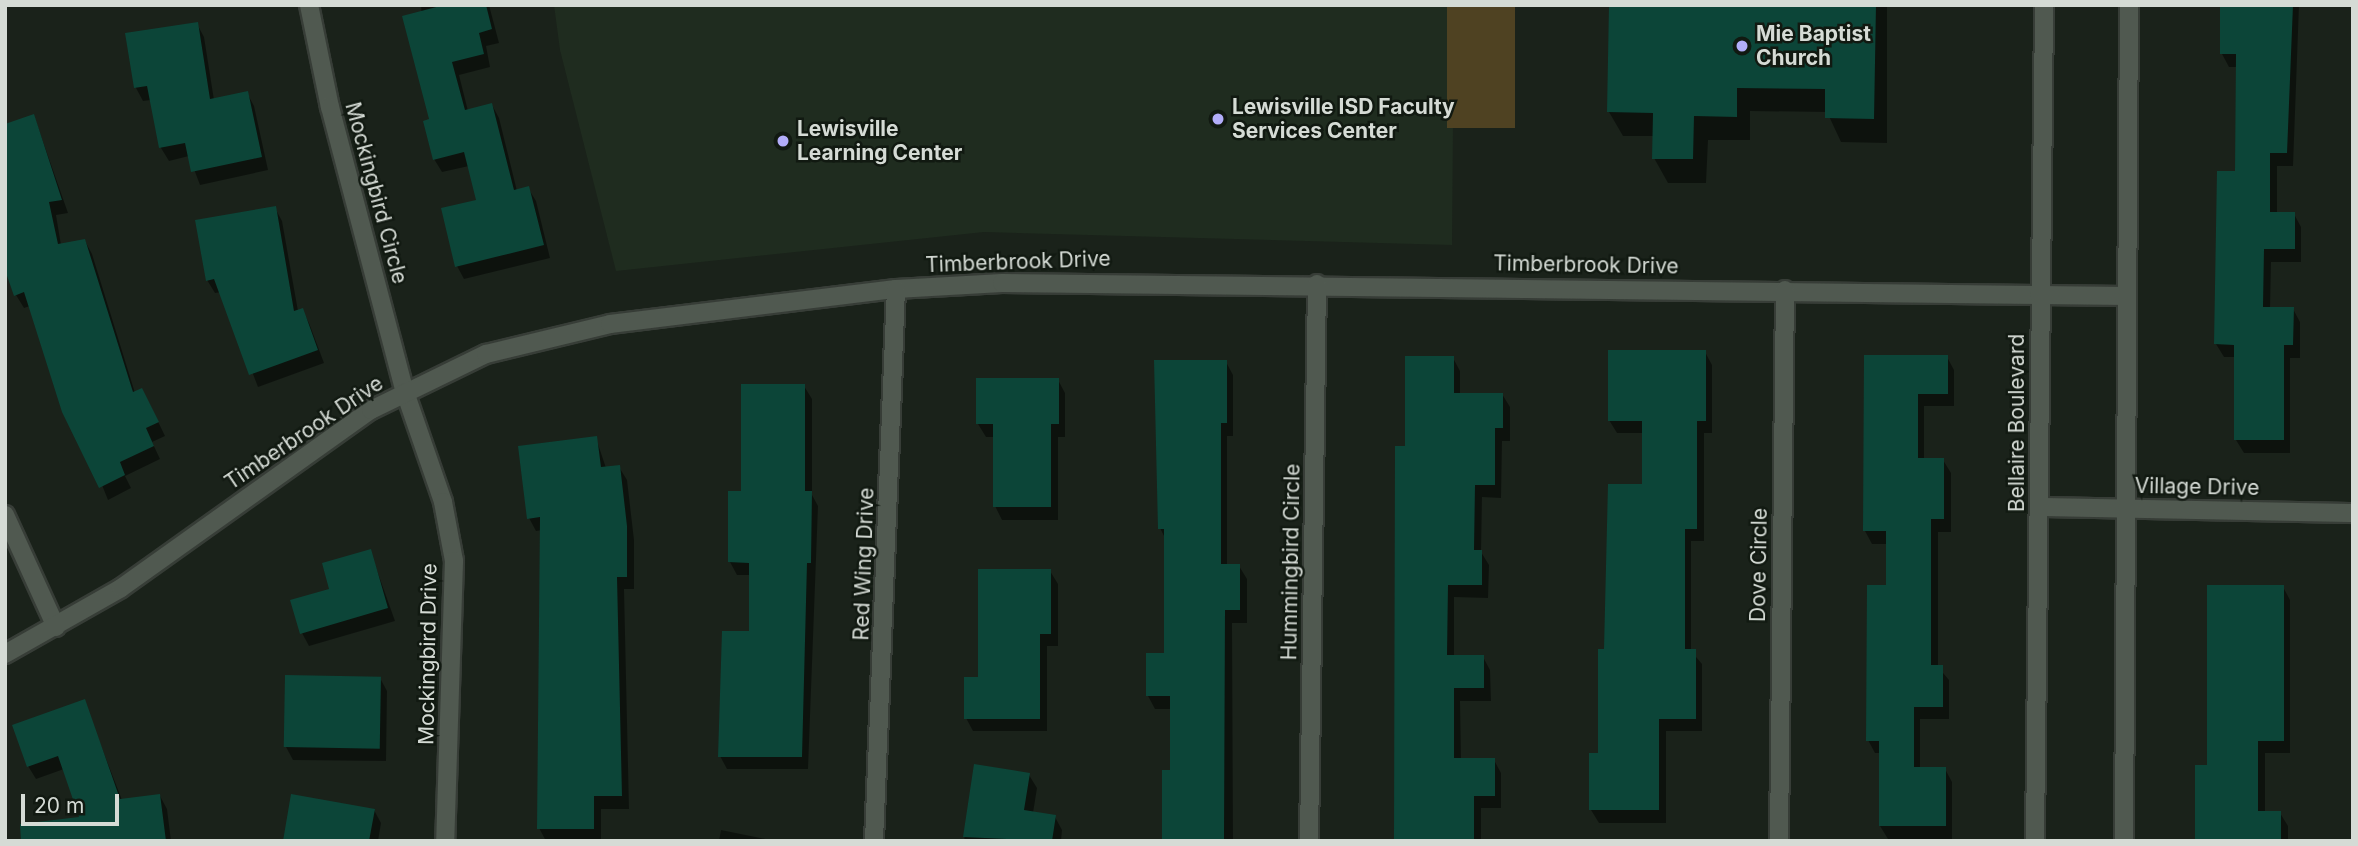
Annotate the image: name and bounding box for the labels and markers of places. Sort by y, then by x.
place label: Mie Baptist Church [1756,21,1871,71]
marker: Mie Baptist Church [1734,38,1750,54]
place label: Lewisville ISD Faculty Services Center [1232,94,1455,144]
marker: Lewisville ISD Faculty Services Center [1210,111,1226,127]
place label: Lewisville Learning Center [797,116,962,166]
marker: Lewisville Learning Center [775,133,791,149]

